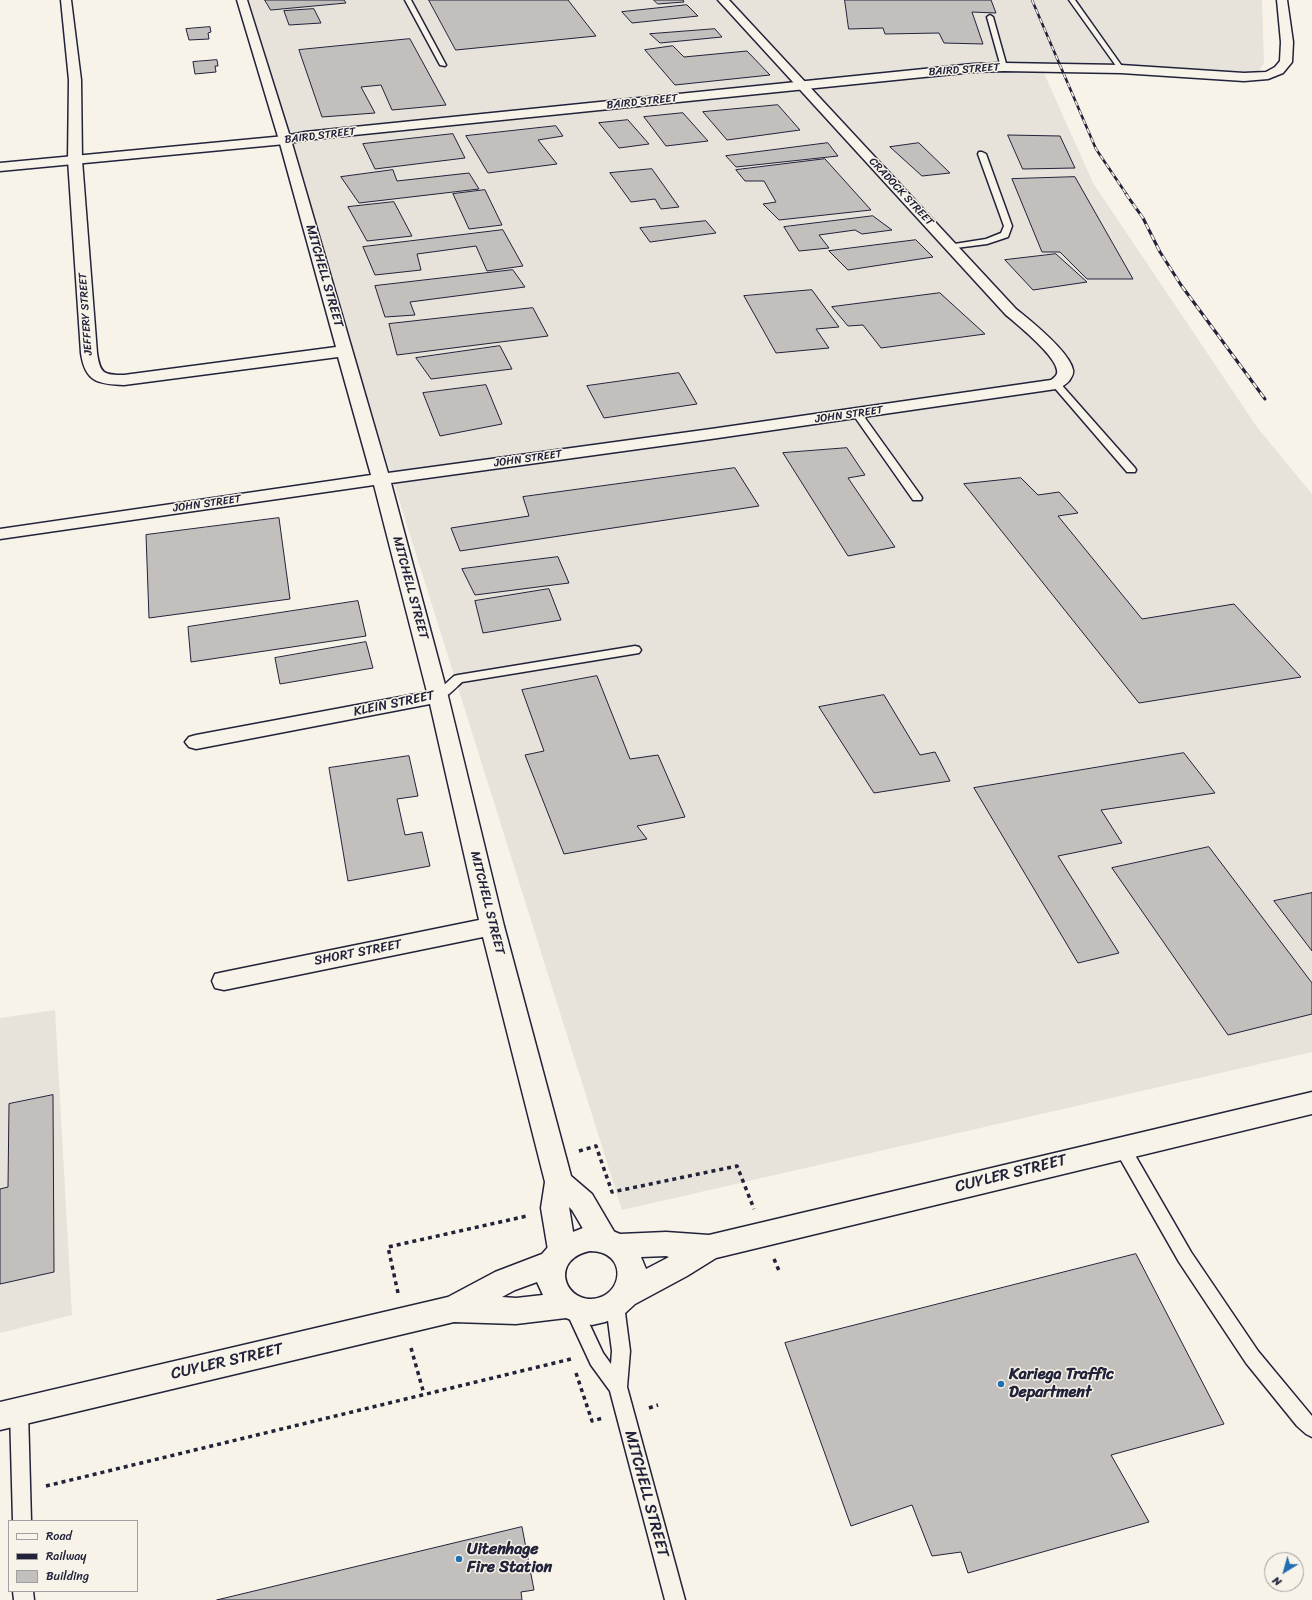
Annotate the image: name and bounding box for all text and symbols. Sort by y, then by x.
street label: BAIRD STREET [928,61,1000,79]
street label: BAIRD STREET [606,92,678,112]
street label: BAIRD STREET [284,125,356,147]
street label: CRADOCK STREET [866,155,936,229]
street label: MITCHELL STREET [302,223,346,329]
street label: JEFFERY STREET [77,272,95,356]
street label: JOHN STREET [814,404,884,426]
street label: JOHN STREET [493,448,563,470]
street label: JOHN STREET [172,493,242,515]
street label: MITCHELL STREET [389,535,431,641]
street label: KLEIN STREET [352,688,436,720]
street label: MITCHELL STREET [467,850,507,956]
street label: SHORT STREET [313,937,403,969]
street label: CUYLER STREET [953,1151,1069,1197]
street label: CUYLER STREET [169,1340,285,1384]
place label: Kariega Traffic Department [1009,1365,1114,1403]
marker: Kariega Traffic Department [996,1379,1006,1389]
street label: MITCHELL STREET [620,1428,672,1560]
legend [8,1520,138,1592]
text: Road [46,1525,72,1547]
place label: Uitenhage Fire Station [467,1540,552,1578]
text: Railway [46,1545,87,1567]
north arrow [1264,1552,1304,1592]
marker: Uitenhage Fire Station [454,1554,464,1564]
text: Building [46,1565,89,1587]
text: N [1268,1571,1286,1591]

